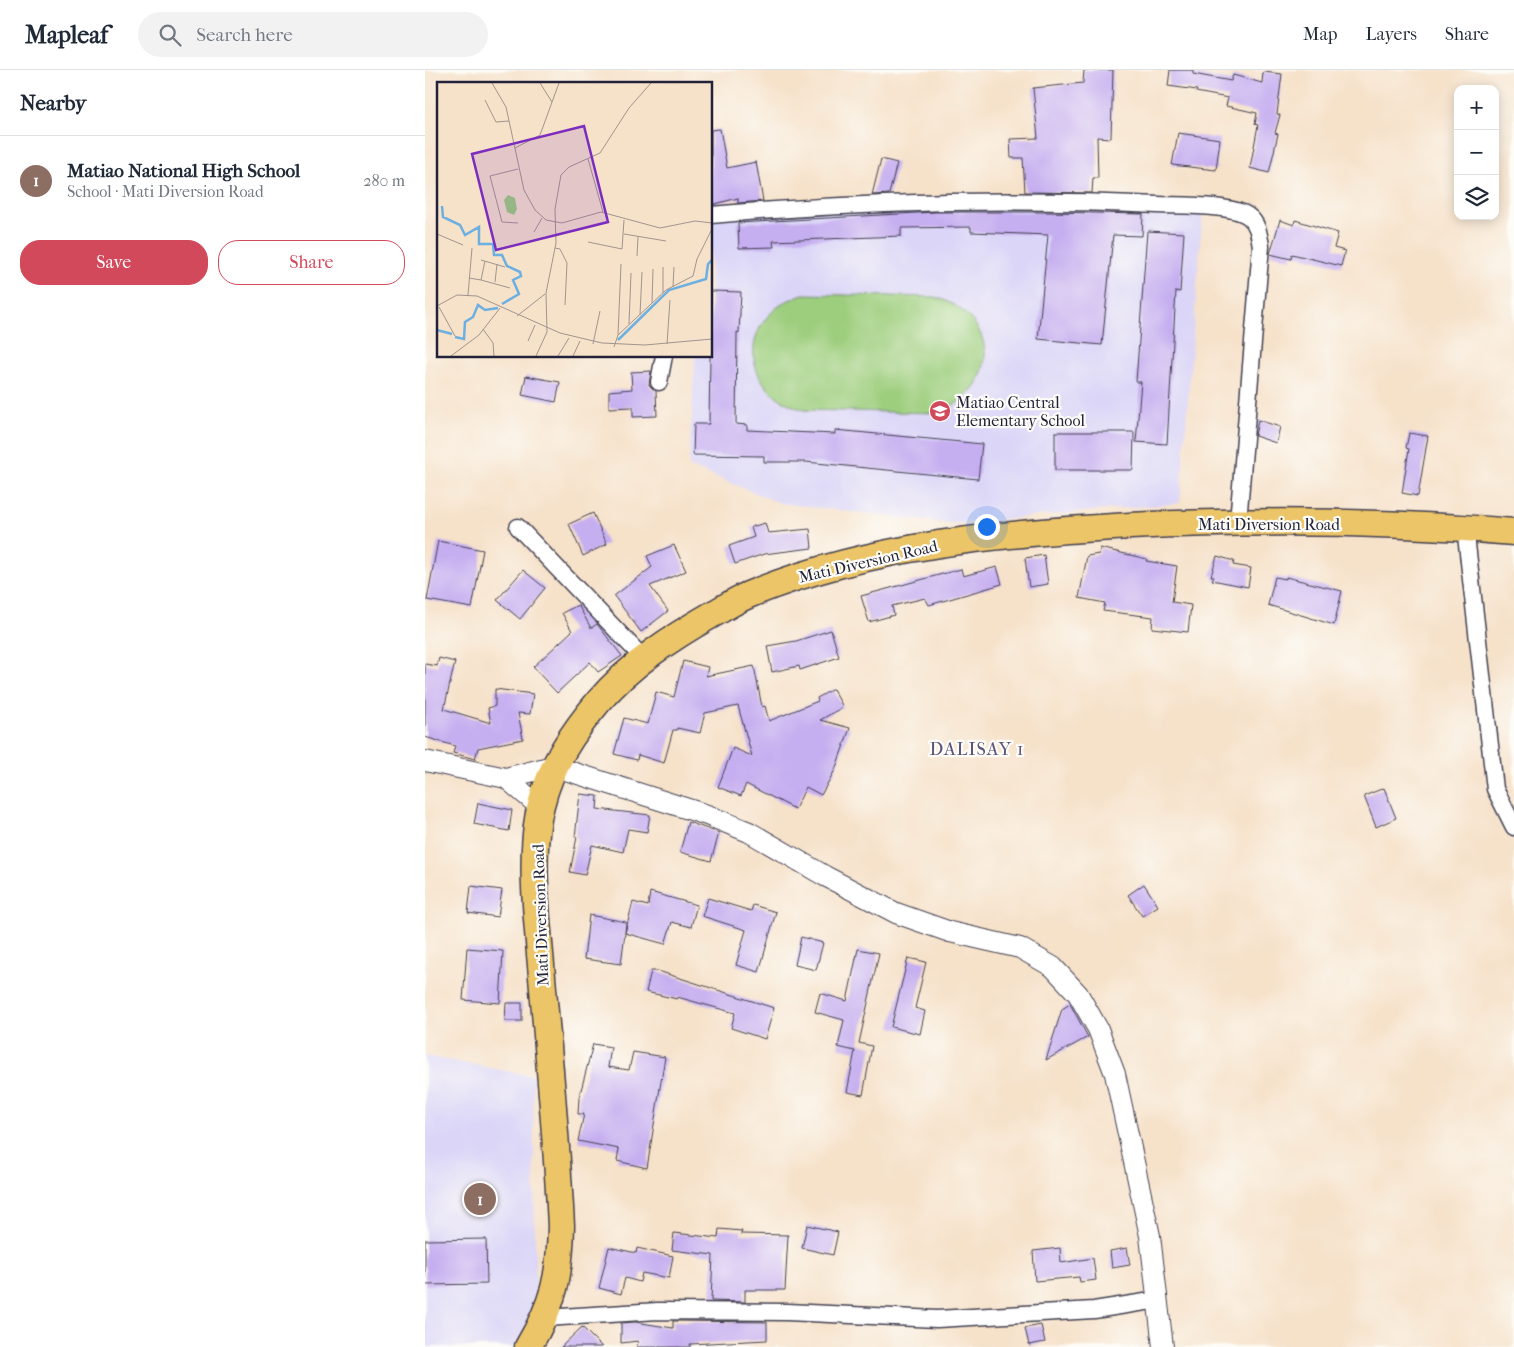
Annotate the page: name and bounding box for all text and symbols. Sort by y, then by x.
search box [138,12,488,57]
text: Mapleaf [25,21,108,49]
icon: search [156,21,184,49]
text: Search here [196,24,293,46]
text: Map [1303,24,1337,45]
text: Layers [1365,24,1417,45]
text: Share [1445,24,1489,45]
inset map [437,82,713,358]
map controls [1454,85,1499,220]
button: + [1454,85,1499,130]
text: Nearby [20,91,86,115]
button: − [1454,130,1499,175]
text: Matiao National High School [67,160,300,182]
text: 1 [33,171,39,190]
text: 280 m [363,171,405,190]
button: layers [1454,175,1499,220]
text: School · Mati Diversion Road [67,182,264,201]
button: Save [20,240,208,285]
button: Share [218,240,405,285]
place label: Matiao Central Elementary School [956,393,1085,430]
school or university icon: Matiao Central Elementary School [928,399,952,423]
your location [974,514,1000,540]
street label: Mati Diversion Road [1198,515,1340,534]
street label: Mati Diversion Road [797,536,940,587]
district label: DALISAY 1 [930,739,1024,760]
street label: Mati Diversion Road [529,843,552,986]
pin: 1 [464,1180,496,1218]

